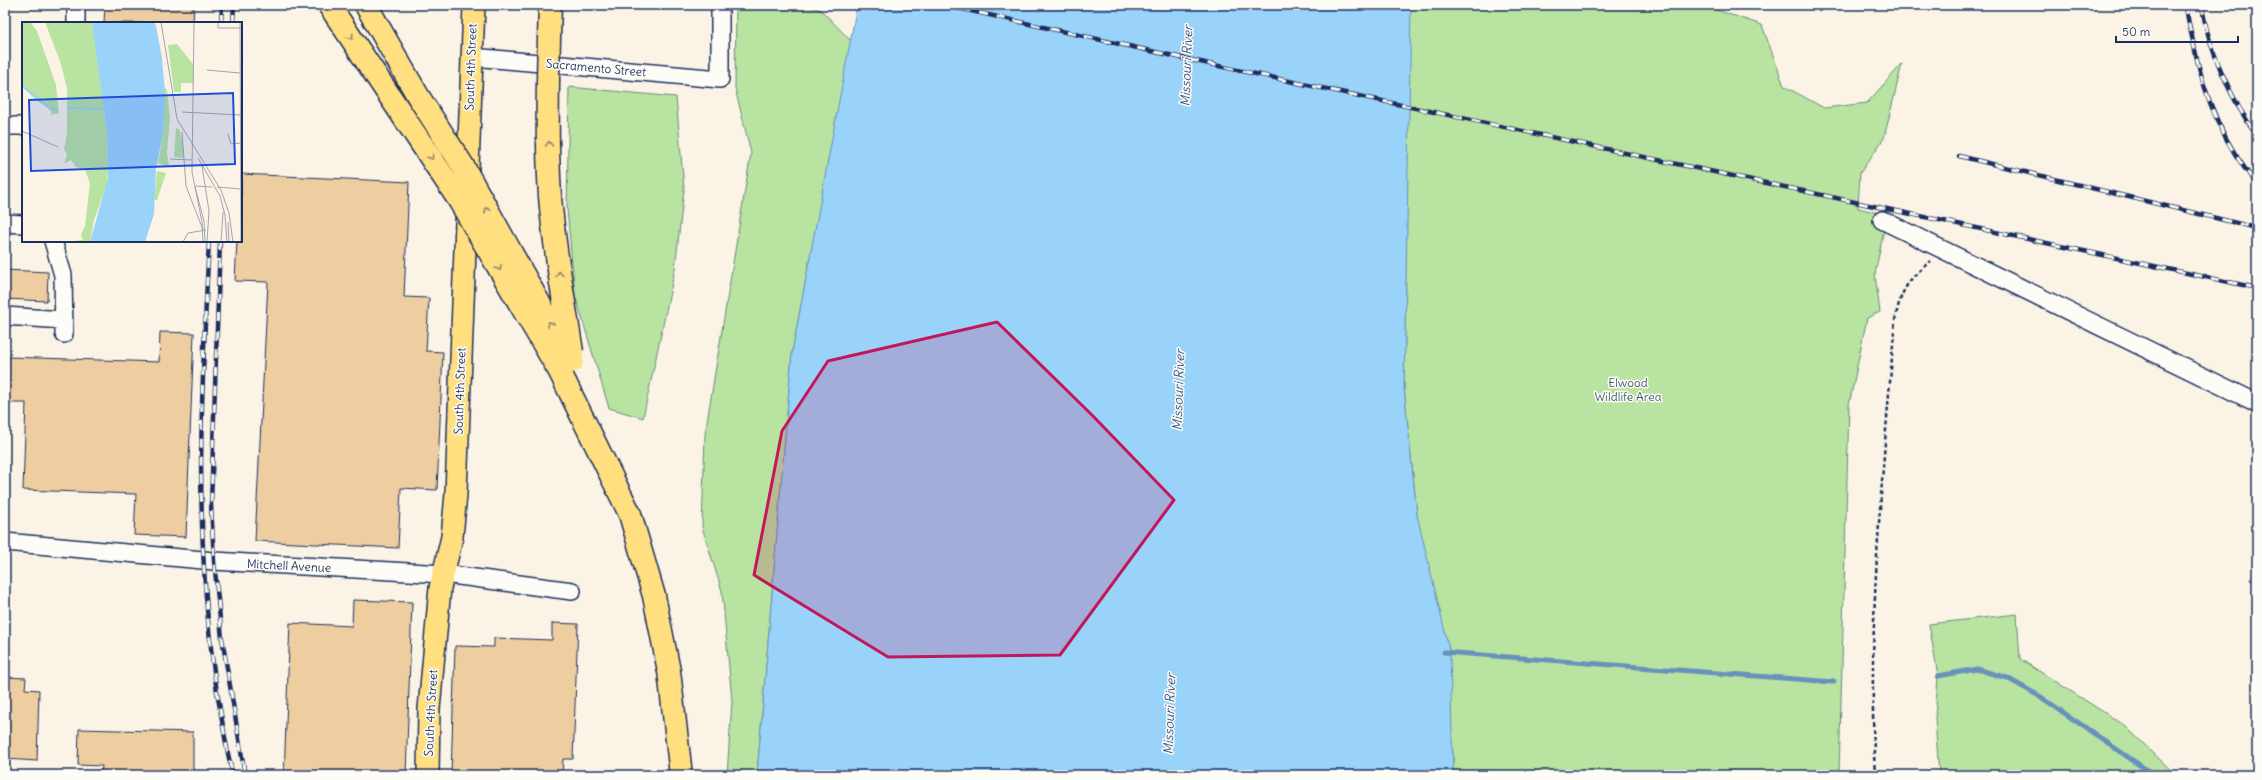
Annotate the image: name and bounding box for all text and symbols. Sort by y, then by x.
scale bar [2116,18,2238,44]
inset map [22,22,242,242]
street label: South 4th Street [461,23,480,111]
water label: Missouri River [1177,23,1196,107]
text: 50 m [2122,24,2151,39]
one-way arrow [346,33,353,40]
street label: Sacramento Street [545,56,647,79]
one-way arrow [545,141,553,147]
one-way arrow [426,153,434,160]
one-way arrow [485,207,492,214]
one-way arrow [494,264,501,271]
one-way arrow [556,270,564,277]
one-way arrow [548,321,555,328]
street label: South 4th Street [450,347,469,435]
water label: Missouri River [1169,347,1188,431]
park label: Elwood Wildlife Area [1594,375,1662,404]
street label: Mitchell Avenue [247,556,332,575]
street label: South 4th Street [421,669,440,757]
water label: Missouri River [1160,671,1179,755]

